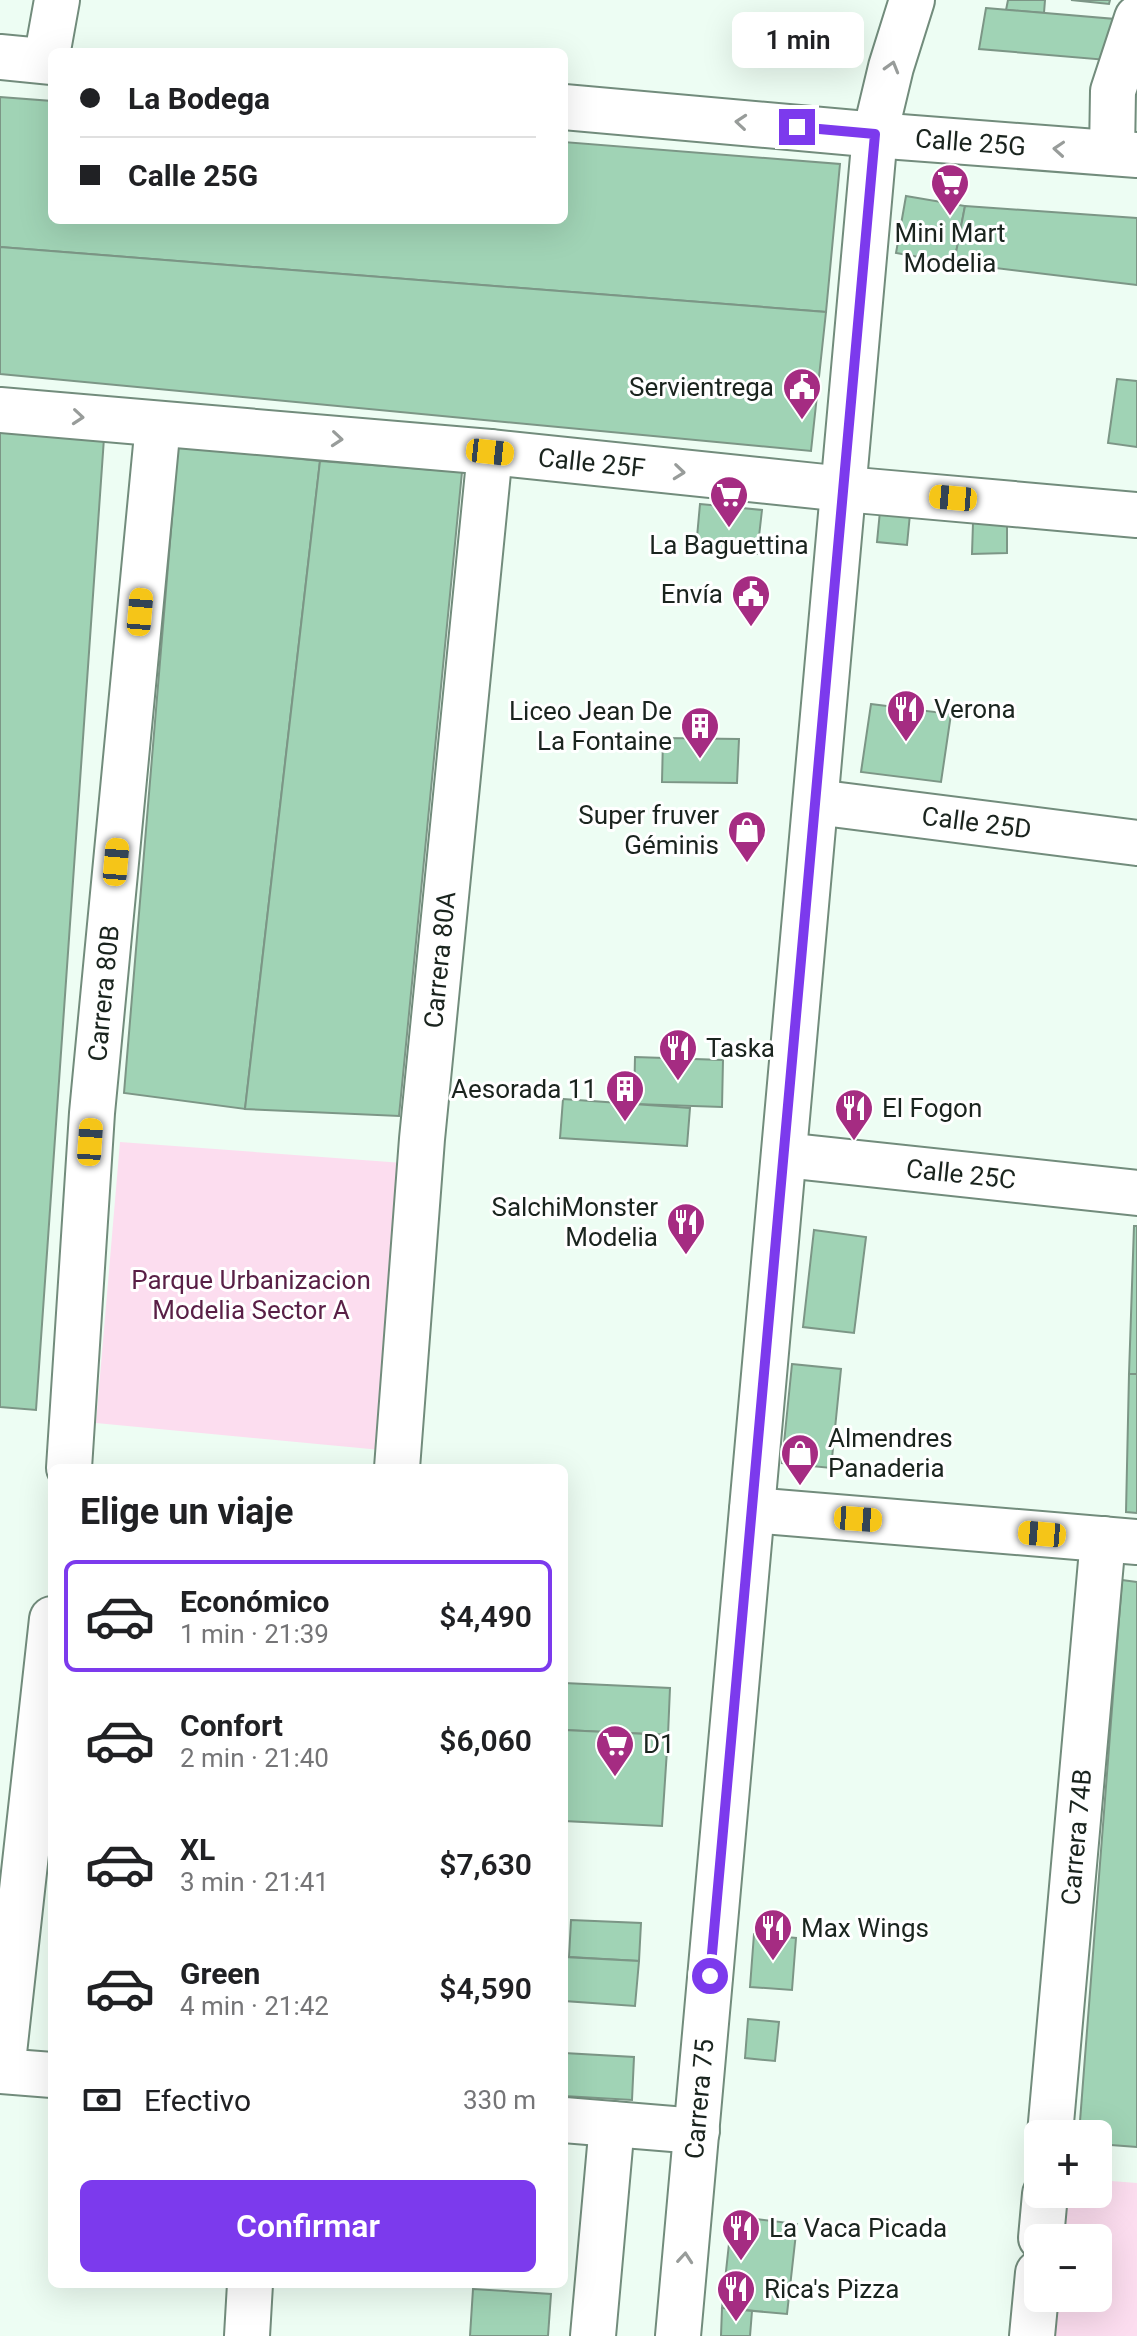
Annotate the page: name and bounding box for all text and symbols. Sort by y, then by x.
callout: 1 min [731,11,863,67]
text: 1 min [765,25,831,55]
one-way arrow [883,60,899,74]
text: La Bodega [128,81,270,116]
route end [779,109,815,145]
one-way arrow [734,114,747,131]
street label: Calle 25G [914,123,1027,162]
one-way arrow [1052,141,1065,158]
text: Calle 25G [128,158,258,193]
supermarket icon: Mini Mart Modelia [929,162,971,217]
place label: Mini Mart Modelia [895,218,1005,278]
public building icon: Servientrega [781,366,823,421]
place label: Servientrega [629,372,774,402]
one-way arrow [72,408,85,425]
one-way arrow [331,430,344,447]
car [465,438,515,466]
street label: Calle 25F [537,442,647,483]
one-way arrow [673,463,686,480]
supermarket icon: La Baguettina [708,474,750,529]
car [928,484,978,512]
place label: La Baguettina [649,530,809,560]
public building icon: Envía [730,573,772,628]
place label: Envía [661,579,723,609]
car [126,587,154,637]
restaurant icon: Verona [885,688,927,743]
place label: Verona [934,694,1016,724]
place label: Liceo Jean De La Fontaine [509,696,672,756]
building icon: Liceo Jean De La Fontaine [679,705,721,760]
place label: Super fruver Géminis [578,800,719,860]
street label: Calle 25D [920,801,1033,844]
shop icon: Super fruver Géminis [726,809,768,864]
car [102,837,130,887]
street label: Carrera 80A [418,890,461,1030]
street label: Carrera 80B [82,924,125,1063]
restaurant icon: Taska [657,1027,699,1082]
place label: Taska [706,1033,775,1063]
building icon: Aesorada 11 [604,1068,646,1123]
place label: Aesorada 11 [451,1074,597,1104]
restaurant icon: El Fogon [833,1087,875,1142]
place label: El Fogon [882,1093,982,1123]
car [76,1117,104,1167]
street label: Calle 25C [905,1153,1017,1195]
place label: SalchiMonster Modelia [491,1192,658,1252]
restaurant icon: SalchiMonster Modelia [665,1201,707,1256]
park label: Parque Urbanizacion Modelia Sector A [131,1265,371,1325]
place label: Almendres Panaderia [828,1423,953,1483]
shop icon: Almendres Panaderia [779,1432,821,1487]
text: Elige un viaje [80,1491,293,1533]
car [833,1505,883,1533]
car [1017,1520,1067,1548]
icon: car [84,1580,156,1652]
text: Económico [180,1584,329,1619]
text: $4,490 [439,1599,532,1634]
text: 1 min · 21:39 [180,1619,329,1649]
icon: car [84,1704,156,1776]
text: Confort [180,1708,283,1743]
text: $6,060 [439,1723,532,1758]
supermarket icon: D1 [594,1723,636,1778]
place label: D1 [643,1729,675,1759]
text: 2 min · 21:40 [180,1743,329,1773]
street label: Carrera 74B [1055,1768,1097,1907]
icon: car [84,1828,156,1900]
text: XL [180,1832,215,1867]
text: $7,630 [439,1847,532,1882]
text: 3 min · 21:41 [180,1867,329,1897]
restaurant icon: Max Wings [752,1907,794,1962]
place label: Max Wings [801,1913,929,1943]
icon: car [84,1952,156,2024]
text: Green [180,1956,260,1991]
route start [692,1958,728,1994]
text: $4,590 [439,1971,532,2006]
text: 4 min · 21:42 [180,1991,329,2021]
street label: Carrera 75 [679,2038,720,2160]
icon: cash [80,2078,124,2122]
text: Efectivo [144,2083,251,2118]
text: 330 m [463,2085,536,2115]
map controls [1024,2120,1112,2312]
button: + [1024,2120,1112,2208]
button: Confirmar [80,2180,536,2272]
restaurant icon: La Vaca Picada [720,2207,762,2262]
place label: La Vaca Picada [769,2213,947,2243]
button: − [1024,2224,1112,2312]
one-way arrow [676,2251,693,2264]
restaurant icon: Rica's Pizza [715,2268,757,2323]
place label: Rica's Pizza [764,2274,899,2304]

